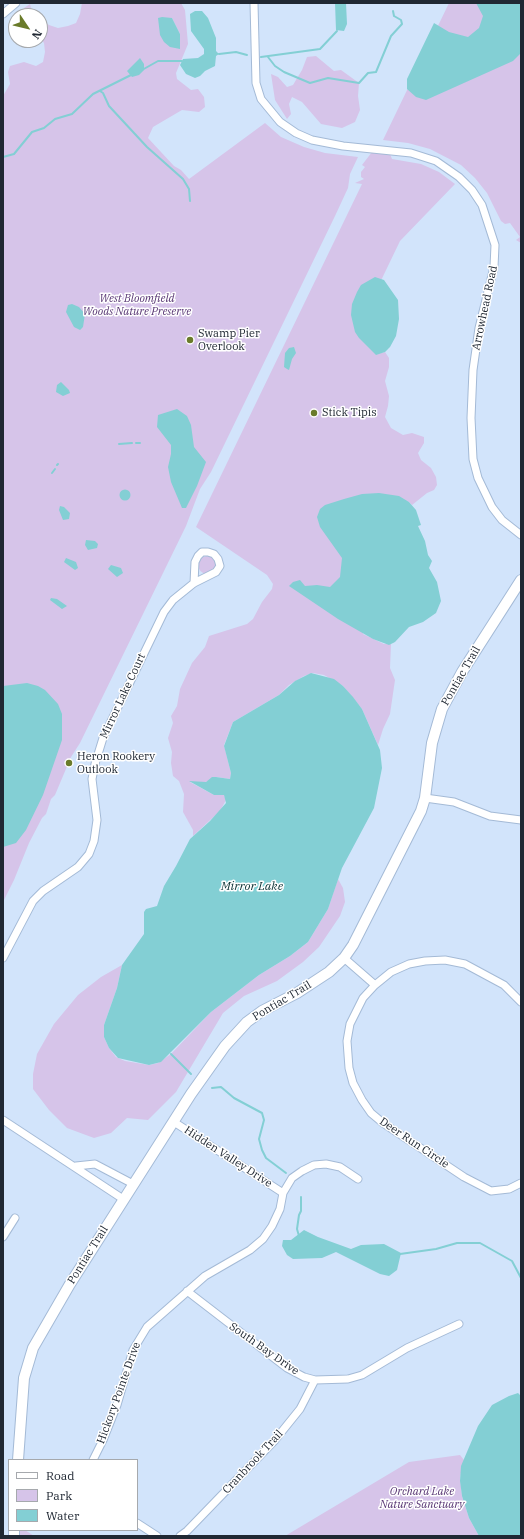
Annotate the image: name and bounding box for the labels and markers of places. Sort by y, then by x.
place label: Swamp Pier Overlook [198,327,260,353]
marker: Swamp Pier Overlook [185,335,195,345]
place label: Stick Tipis [322,406,377,420]
marker: Stick Tipis [309,408,319,418]
place label: Heron Rookery Outlook [77,750,155,776]
marker: Heron Rookery Outlook [64,758,74,768]

